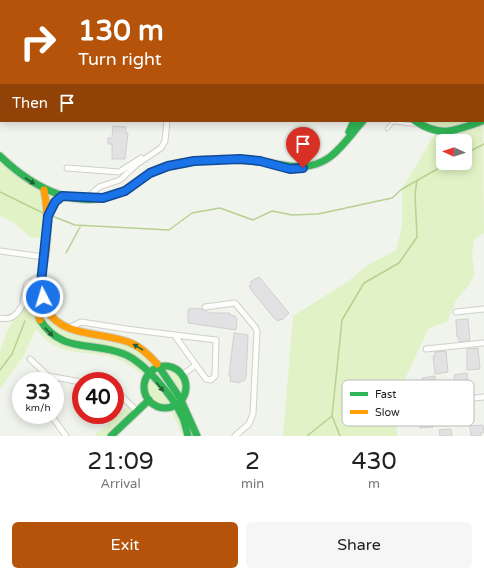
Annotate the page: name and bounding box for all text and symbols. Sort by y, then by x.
text: 130 m [78,14,164,48]
icon: right [12,16,64,68]
text: Turn right [78,48,162,70]
icon: arrive [56,92,78,114]
text: Then [12,94,48,112]
pin [286,127,320,168]
icon: arrive [292,133,314,155]
north arrow [436,134,472,170]
map controls [436,134,472,170]
one-way arrow [25,177,35,185]
position arrow [22,276,64,318]
one-way arrow [44,326,53,337]
one-way arrow [132,344,144,351]
speed limit sign: 40 [72,372,124,424]
legend [342,380,474,426]
text: 33 [25,381,51,405]
one-way arrow [156,381,164,392]
text: Fast [375,388,396,401]
text: km/h [25,402,51,414]
text: Slow [375,406,400,419]
text: 21:09 [87,447,154,476]
text: 2 [245,447,260,476]
text: 430 [351,447,397,476]
text: Arrival [100,476,141,492]
text: min [241,476,264,492]
text: m [368,476,380,492]
button: Exit [12,522,238,568]
button: Share [246,522,472,568]

